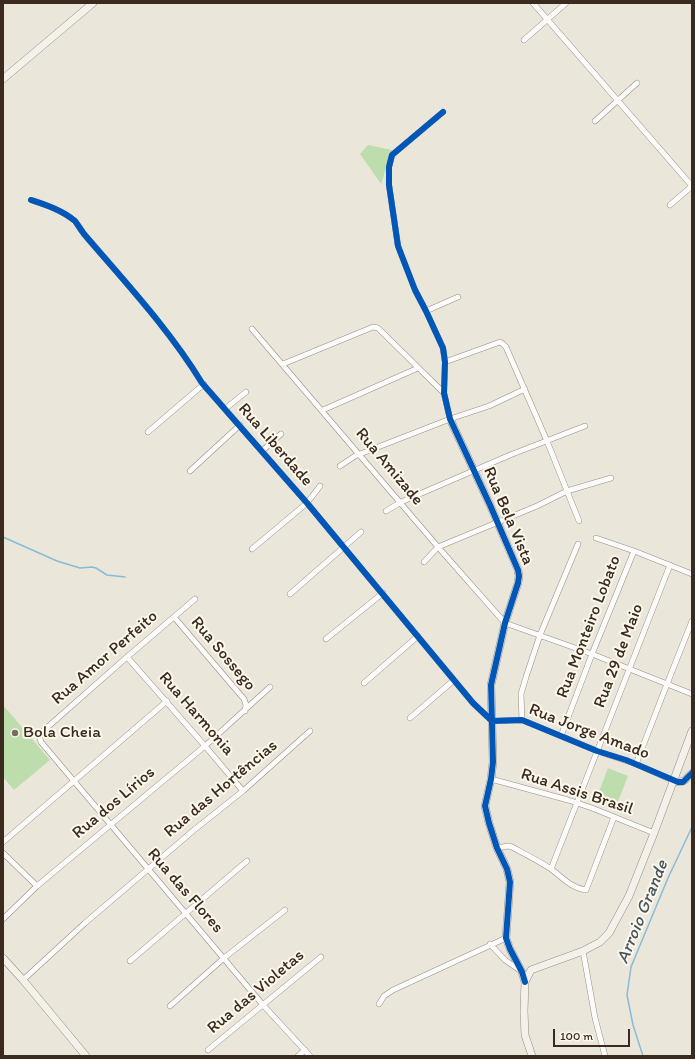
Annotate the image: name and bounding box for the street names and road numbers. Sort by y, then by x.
street label: Rua Liberdade [233,399,317,491]
street label: Rua Amizade [351,424,427,510]
street label: Rua Bela Vista [478,464,538,568]
street label: Rua Monteiro Lobato [552,553,626,701]
street label: Rua 29 de Maio [590,601,648,711]
street label: Rua Amor Perfeito [48,606,162,710]
street label: Rua Sossego [186,613,260,695]
street label: Rua Harmonia [154,668,238,760]
street label: Rua Jorge Amado [526,700,652,764]
street label: Rua das Hortências [160,736,282,842]
street label: Rua dos Lírios [69,763,159,843]
street label: Rua Assis Brasil [518,764,636,820]
street label: Rua das Flores [143,844,227,938]
street label: Rua das Violetas [203,946,309,1038]

